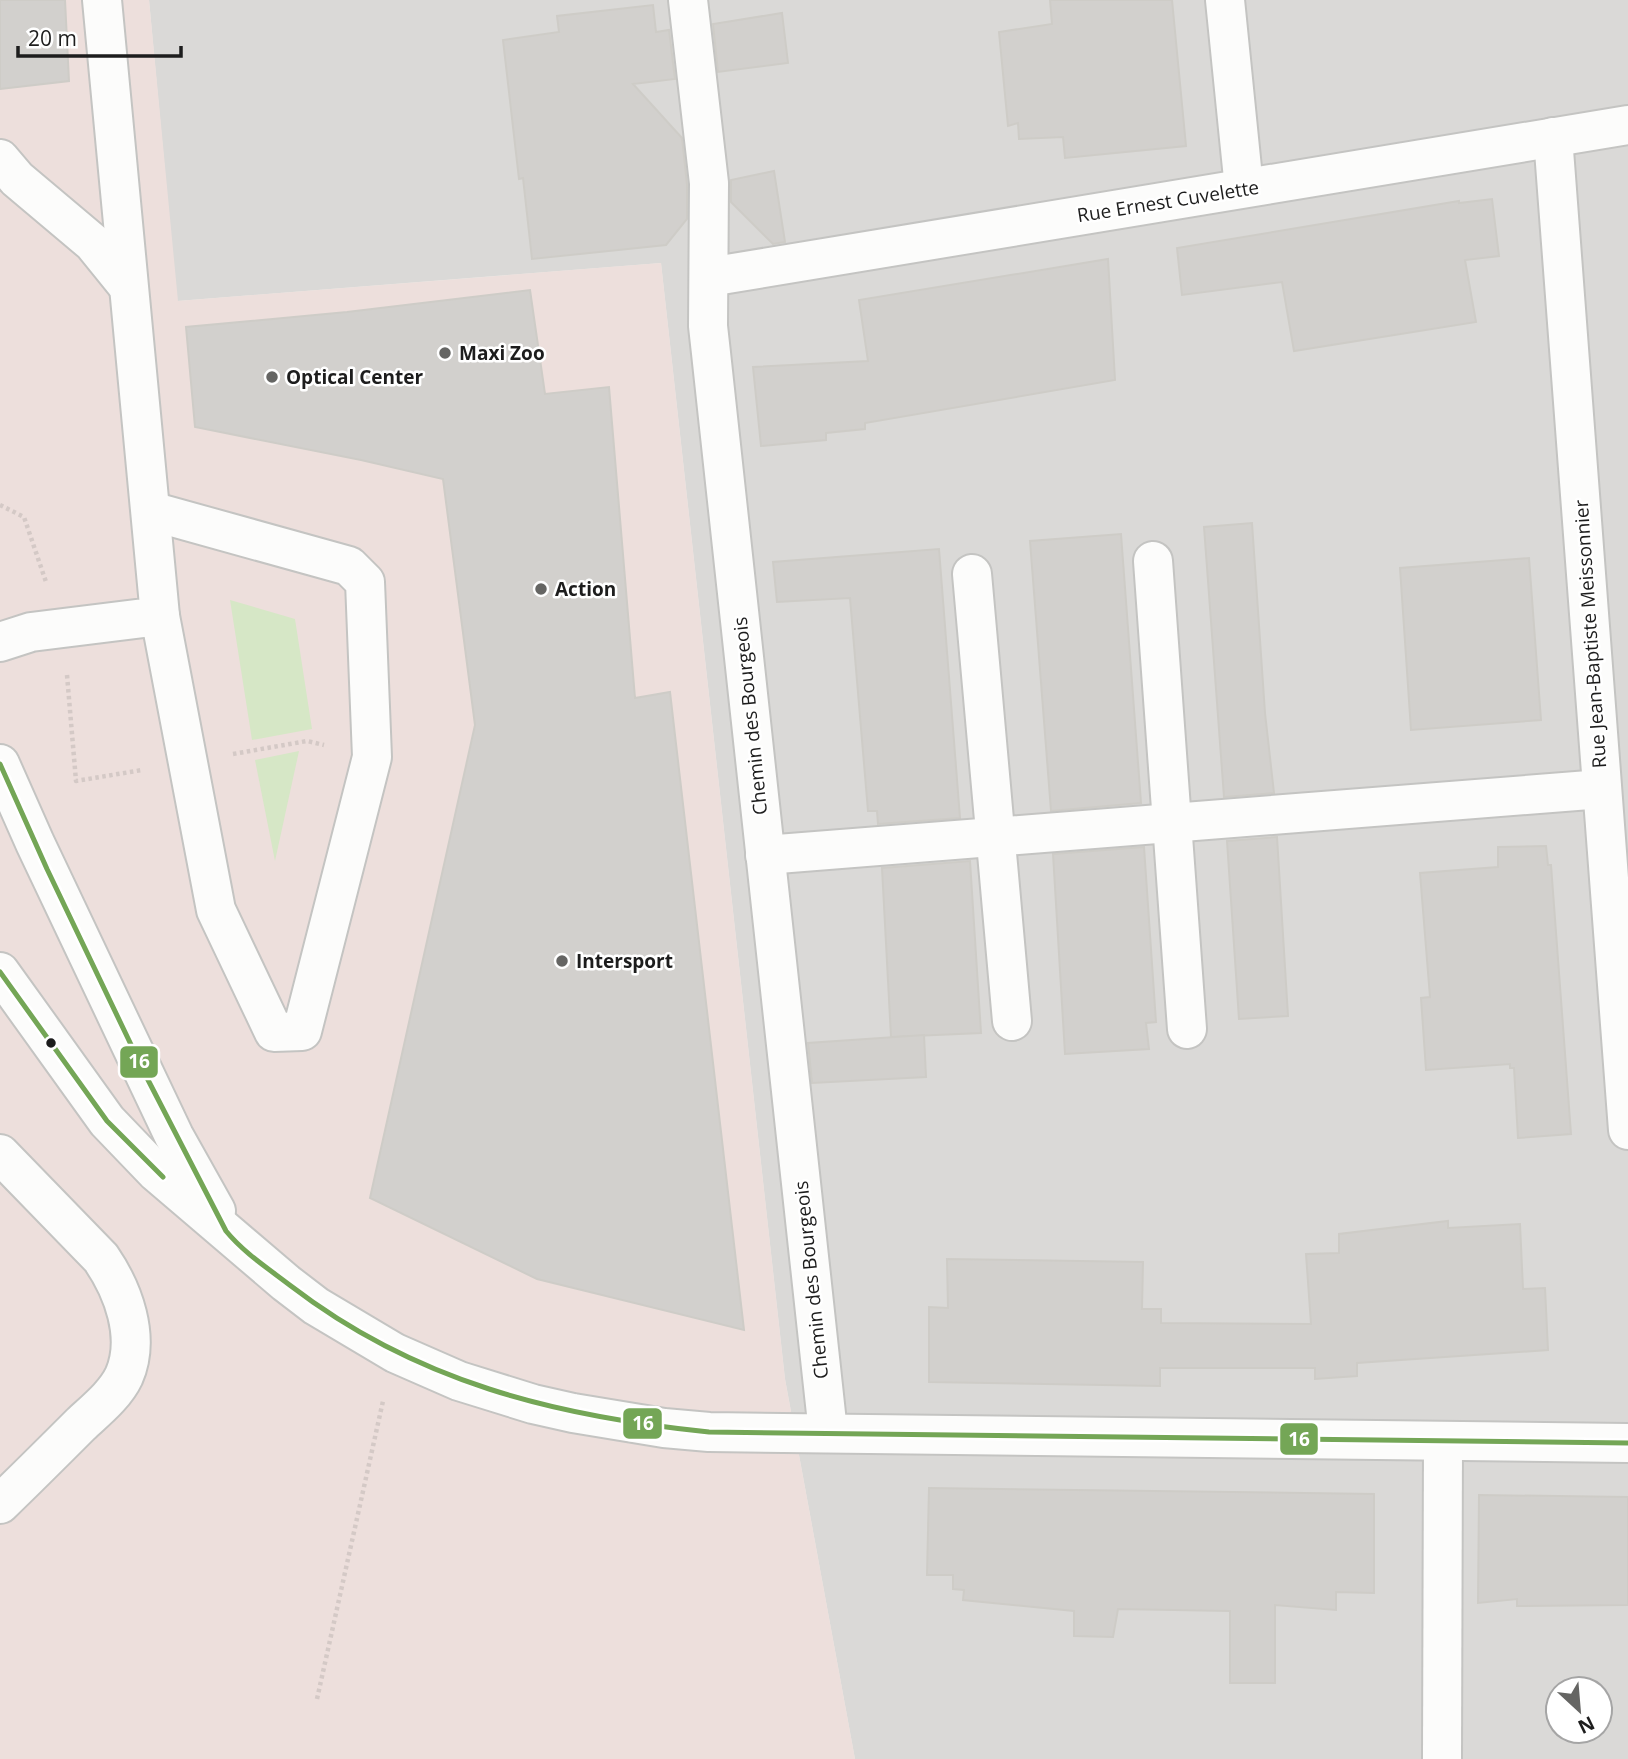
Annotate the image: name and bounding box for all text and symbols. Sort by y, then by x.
scale bar [18,14,180,58]
text: 20 m [28,24,77,52]
street label: Rue Ernest Cuvelette [1075,174,1261,228]
place label: Maxi Zoo [459,340,545,366]
marker: Maxi Zoo [437,345,453,361]
place label: Optical Center [286,364,423,390]
marker: Optical Center [264,369,280,385]
street label: Rue Jean-Baptiste Meissonnier [1568,499,1612,769]
place label: Action [555,576,616,602]
marker: Action [533,581,549,597]
street label: Chemin des Bourgeois [727,616,773,816]
place label: Intersport [576,948,673,974]
marker: Intersport [554,953,570,969]
unlabelled marker [44,1036,58,1050]
line badge: 16 [119,1045,159,1079]
text: 16 [128,1048,150,1074]
street label: Chemin des Bourgeois [788,1180,834,1380]
line badge: 16 [622,1407,663,1440]
text: 16 [632,1410,654,1436]
line badge: 16 [1279,1422,1319,1456]
text: 16 [1288,1426,1310,1452]
north arrow [1544,1675,1614,1745]
text: N [1574,1710,1599,1740]

